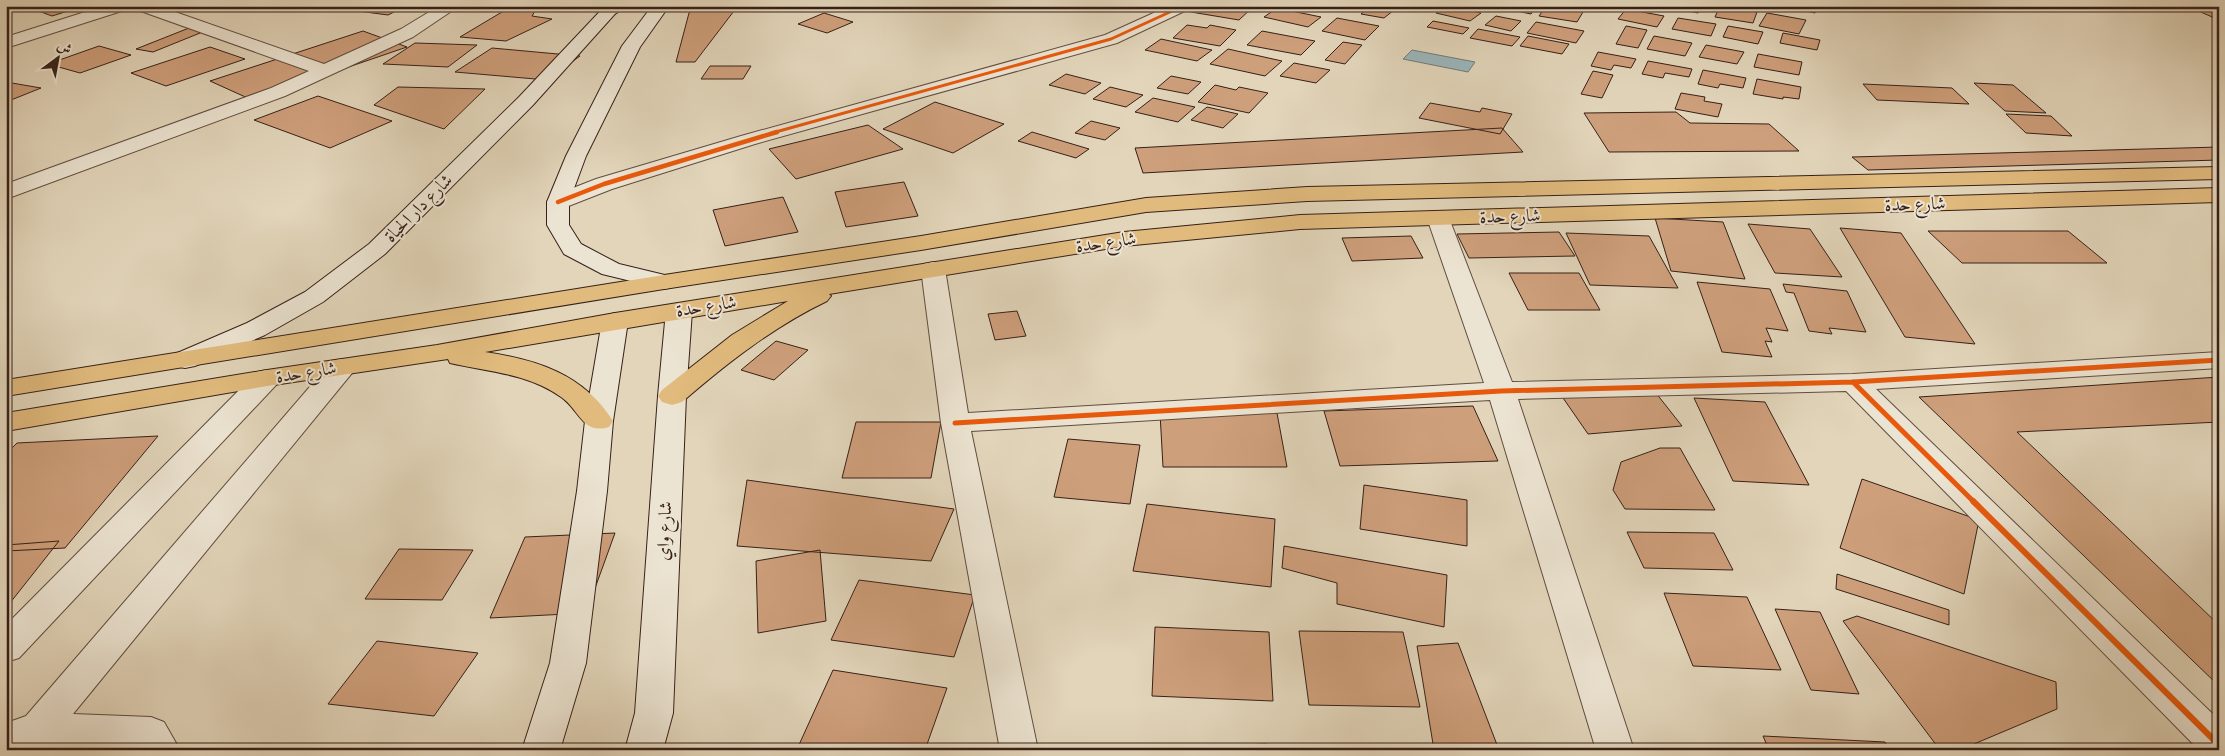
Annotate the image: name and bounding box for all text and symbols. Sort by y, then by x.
north arrow [32,32,82,82]
text: ش [54,36,76,59]
street label: شارع دار الحياة [378,168,460,250]
street label: شارع حدة [1884,191,1946,220]
street label: شارع حدة [1479,203,1541,232]
street label: شارع حدة [1074,226,1138,261]
street label: شارع حدة [674,289,738,326]
street label: شارع حدة [274,355,338,392]
street label: شارع واي [650,501,681,562]

